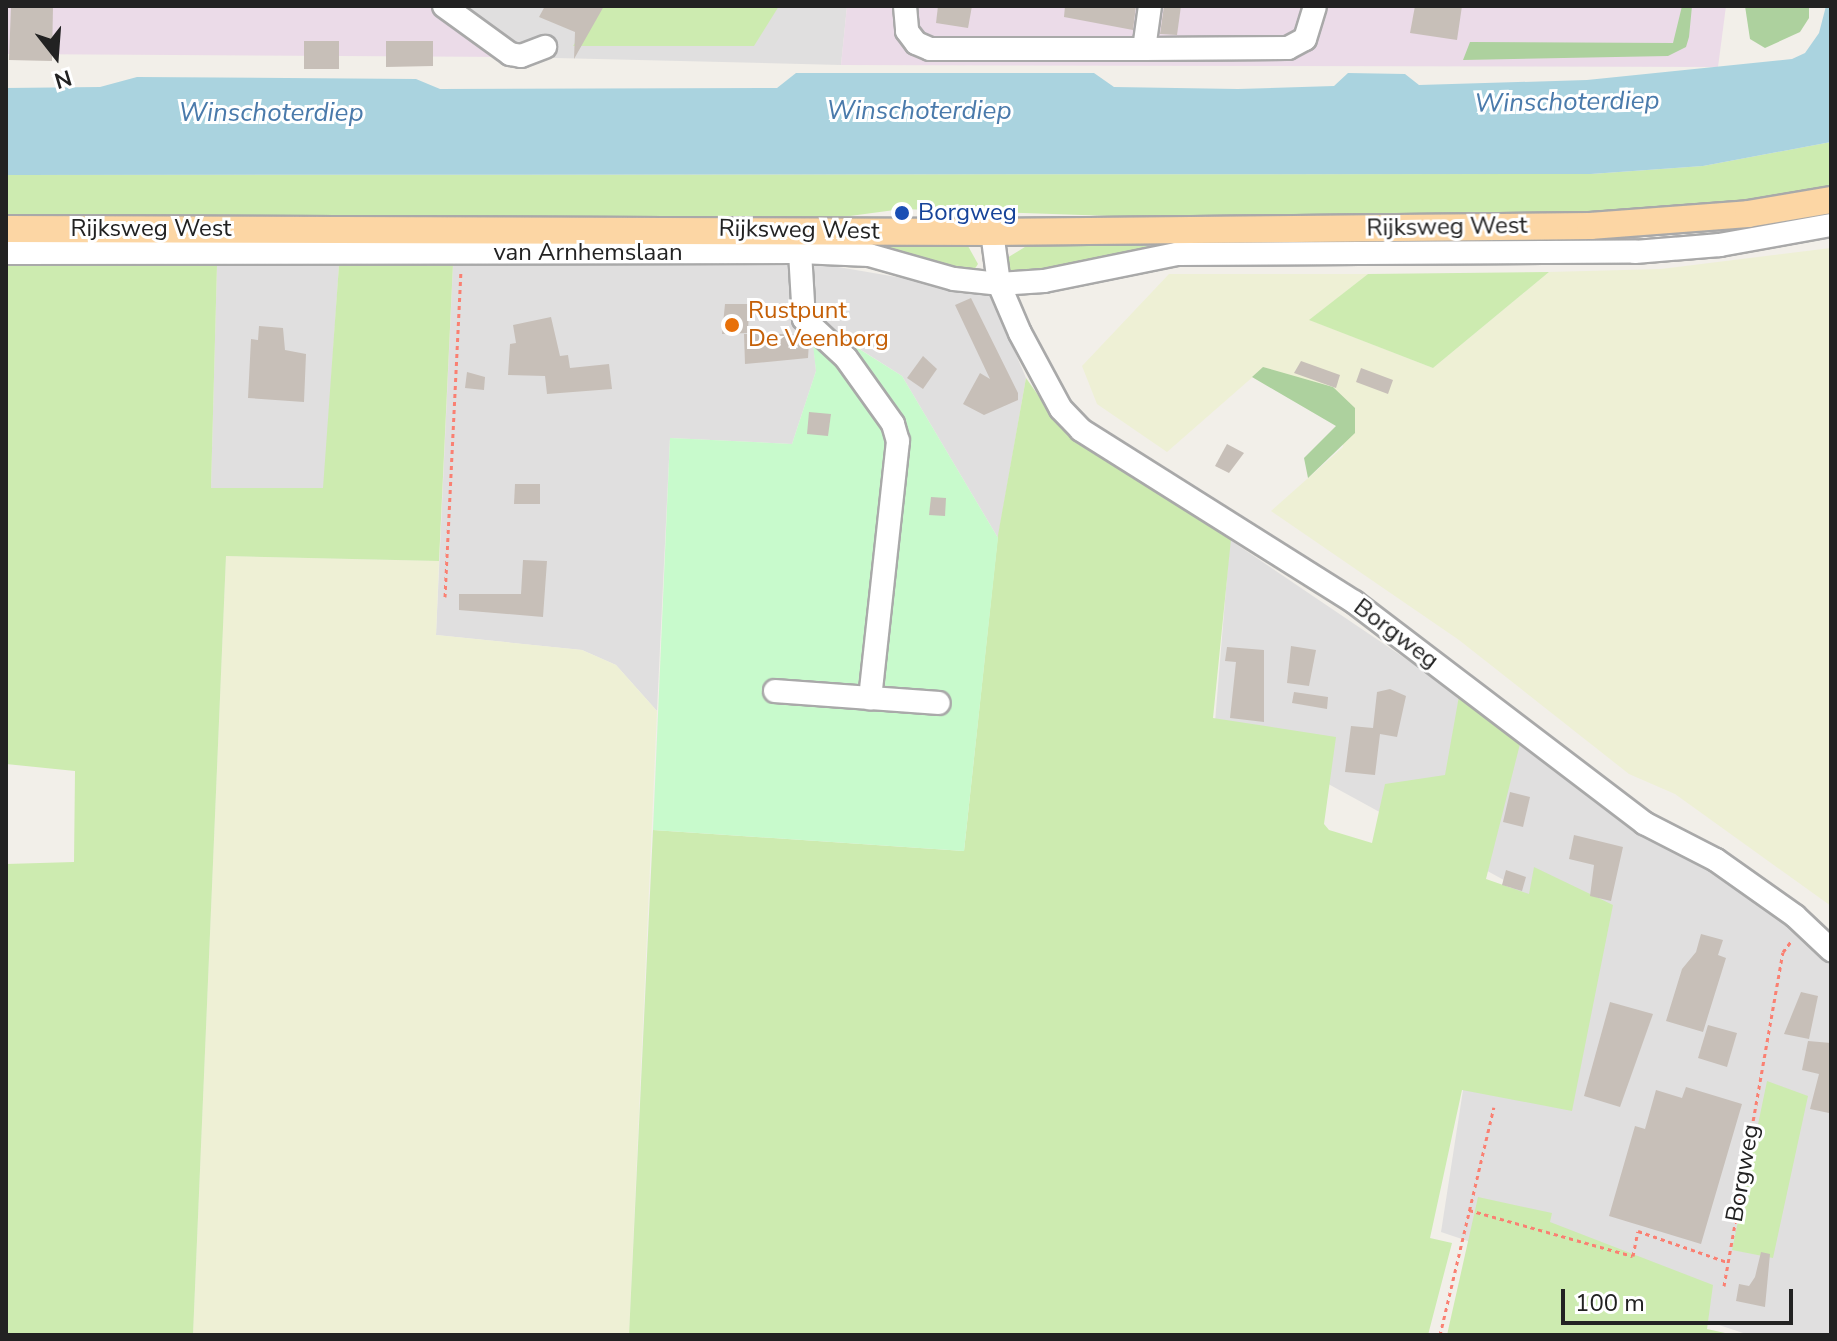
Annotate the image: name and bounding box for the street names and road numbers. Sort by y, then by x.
street label: Rijksweg West [1366,211,1528,243]
street label: Rijksweg West [718,214,880,246]
street label: Rijksweg West [71,215,231,243]
street label: van Arnhemslaan [493,239,683,267]
street label: Borgweg [1348,593,1444,675]
street label: Borgweg [1720,1122,1766,1224]

